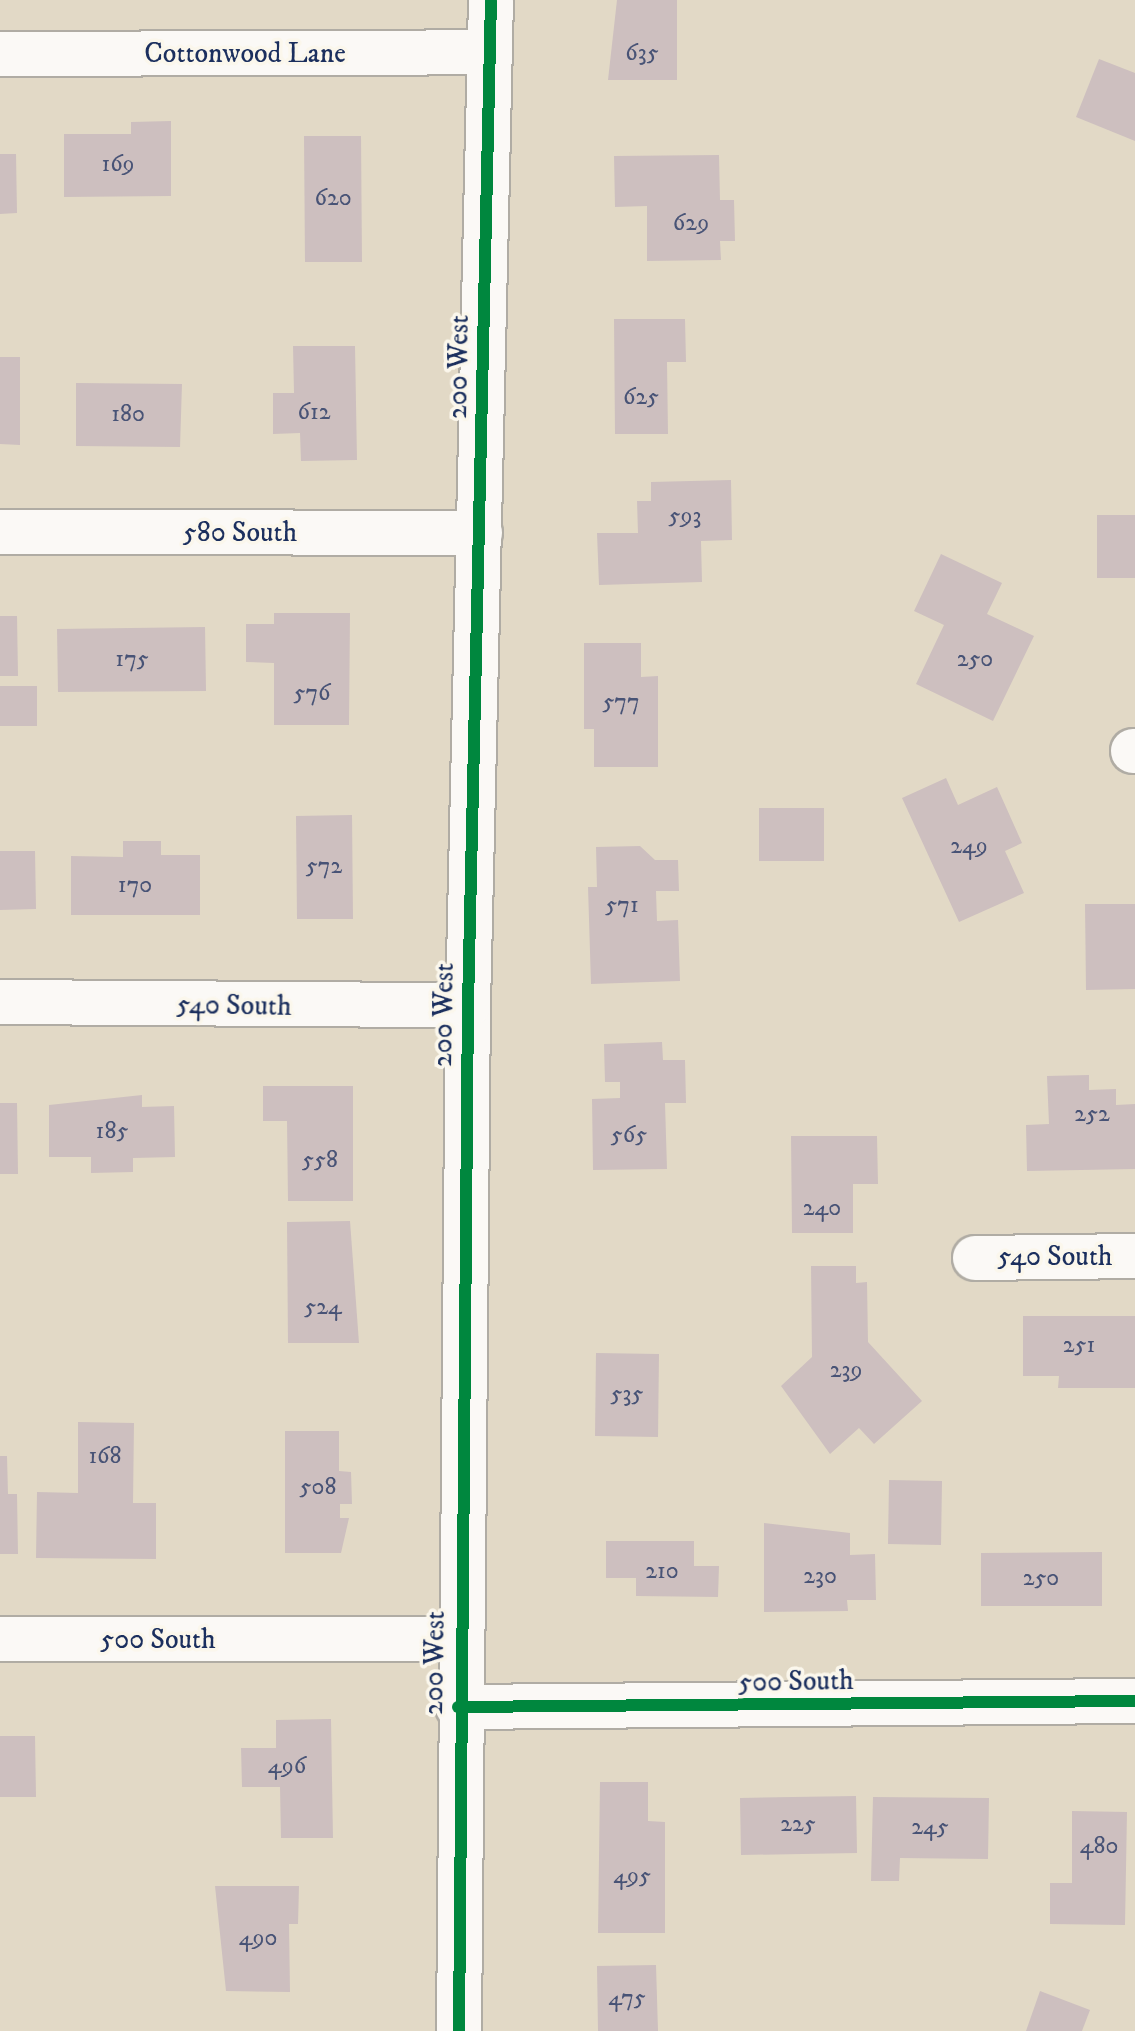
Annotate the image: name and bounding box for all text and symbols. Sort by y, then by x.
street label: Cottonwood Lane [144,37,346,71]
house number: 635 [625,40,659,68]
house number: 169 [101,151,135,179]
house number: 620 [314,185,352,213]
house number: 629 [673,210,709,238]
street label: 200 West [441,315,477,419]
house number: 625 [623,384,659,412]
house number: 612 [298,399,330,427]
house number: 180 [111,401,145,429]
house number: 593 [669,503,701,531]
street label: 580 South [183,516,297,550]
house number: 175 [115,646,149,674]
house number: 250 [957,646,993,674]
house number: 576 [294,680,330,708]
house number: 577 [602,689,640,717]
house number: 249 [950,833,988,861]
house number: 572 [306,853,342,881]
house number: 170 [118,872,152,900]
house number: 571 [605,892,639,920]
street label: 200 West [426,963,462,1067]
street label: 540 South [176,988,292,1024]
house number: 252 [1074,1101,1110,1129]
house number: 185 [96,1118,128,1146]
house number: 565 [611,1122,647,1150]
house number: 558 [302,1147,338,1175]
house number: 240 [803,1195,841,1223]
street label: 540 South [997,1240,1113,1274]
house number: 524 [304,1294,342,1322]
house number: 251 [1063,1332,1095,1360]
house number: 239 [830,1357,862,1385]
house number: 535 [611,1381,643,1409]
house number: 168 [88,1443,122,1471]
house number: 508 [300,1474,336,1502]
house number: 210 [645,1558,679,1586]
house number: 230 [803,1563,837,1591]
house number: 250 [1023,1565,1059,1593]
street label: 200 West [417,1611,453,1715]
street label: 500 South [100,1623,216,1657]
street label: 500 South [738,1664,854,1700]
house number: 496 [268,1753,306,1781]
house number: 225 [780,1811,816,1839]
house number: 245 [911,1814,949,1842]
house number: 480 [1080,1833,1118,1861]
house number: 495 [613,1863,651,1891]
house number: 490 [239,1925,277,1953]
house number: 475 [608,1985,646,2013]

